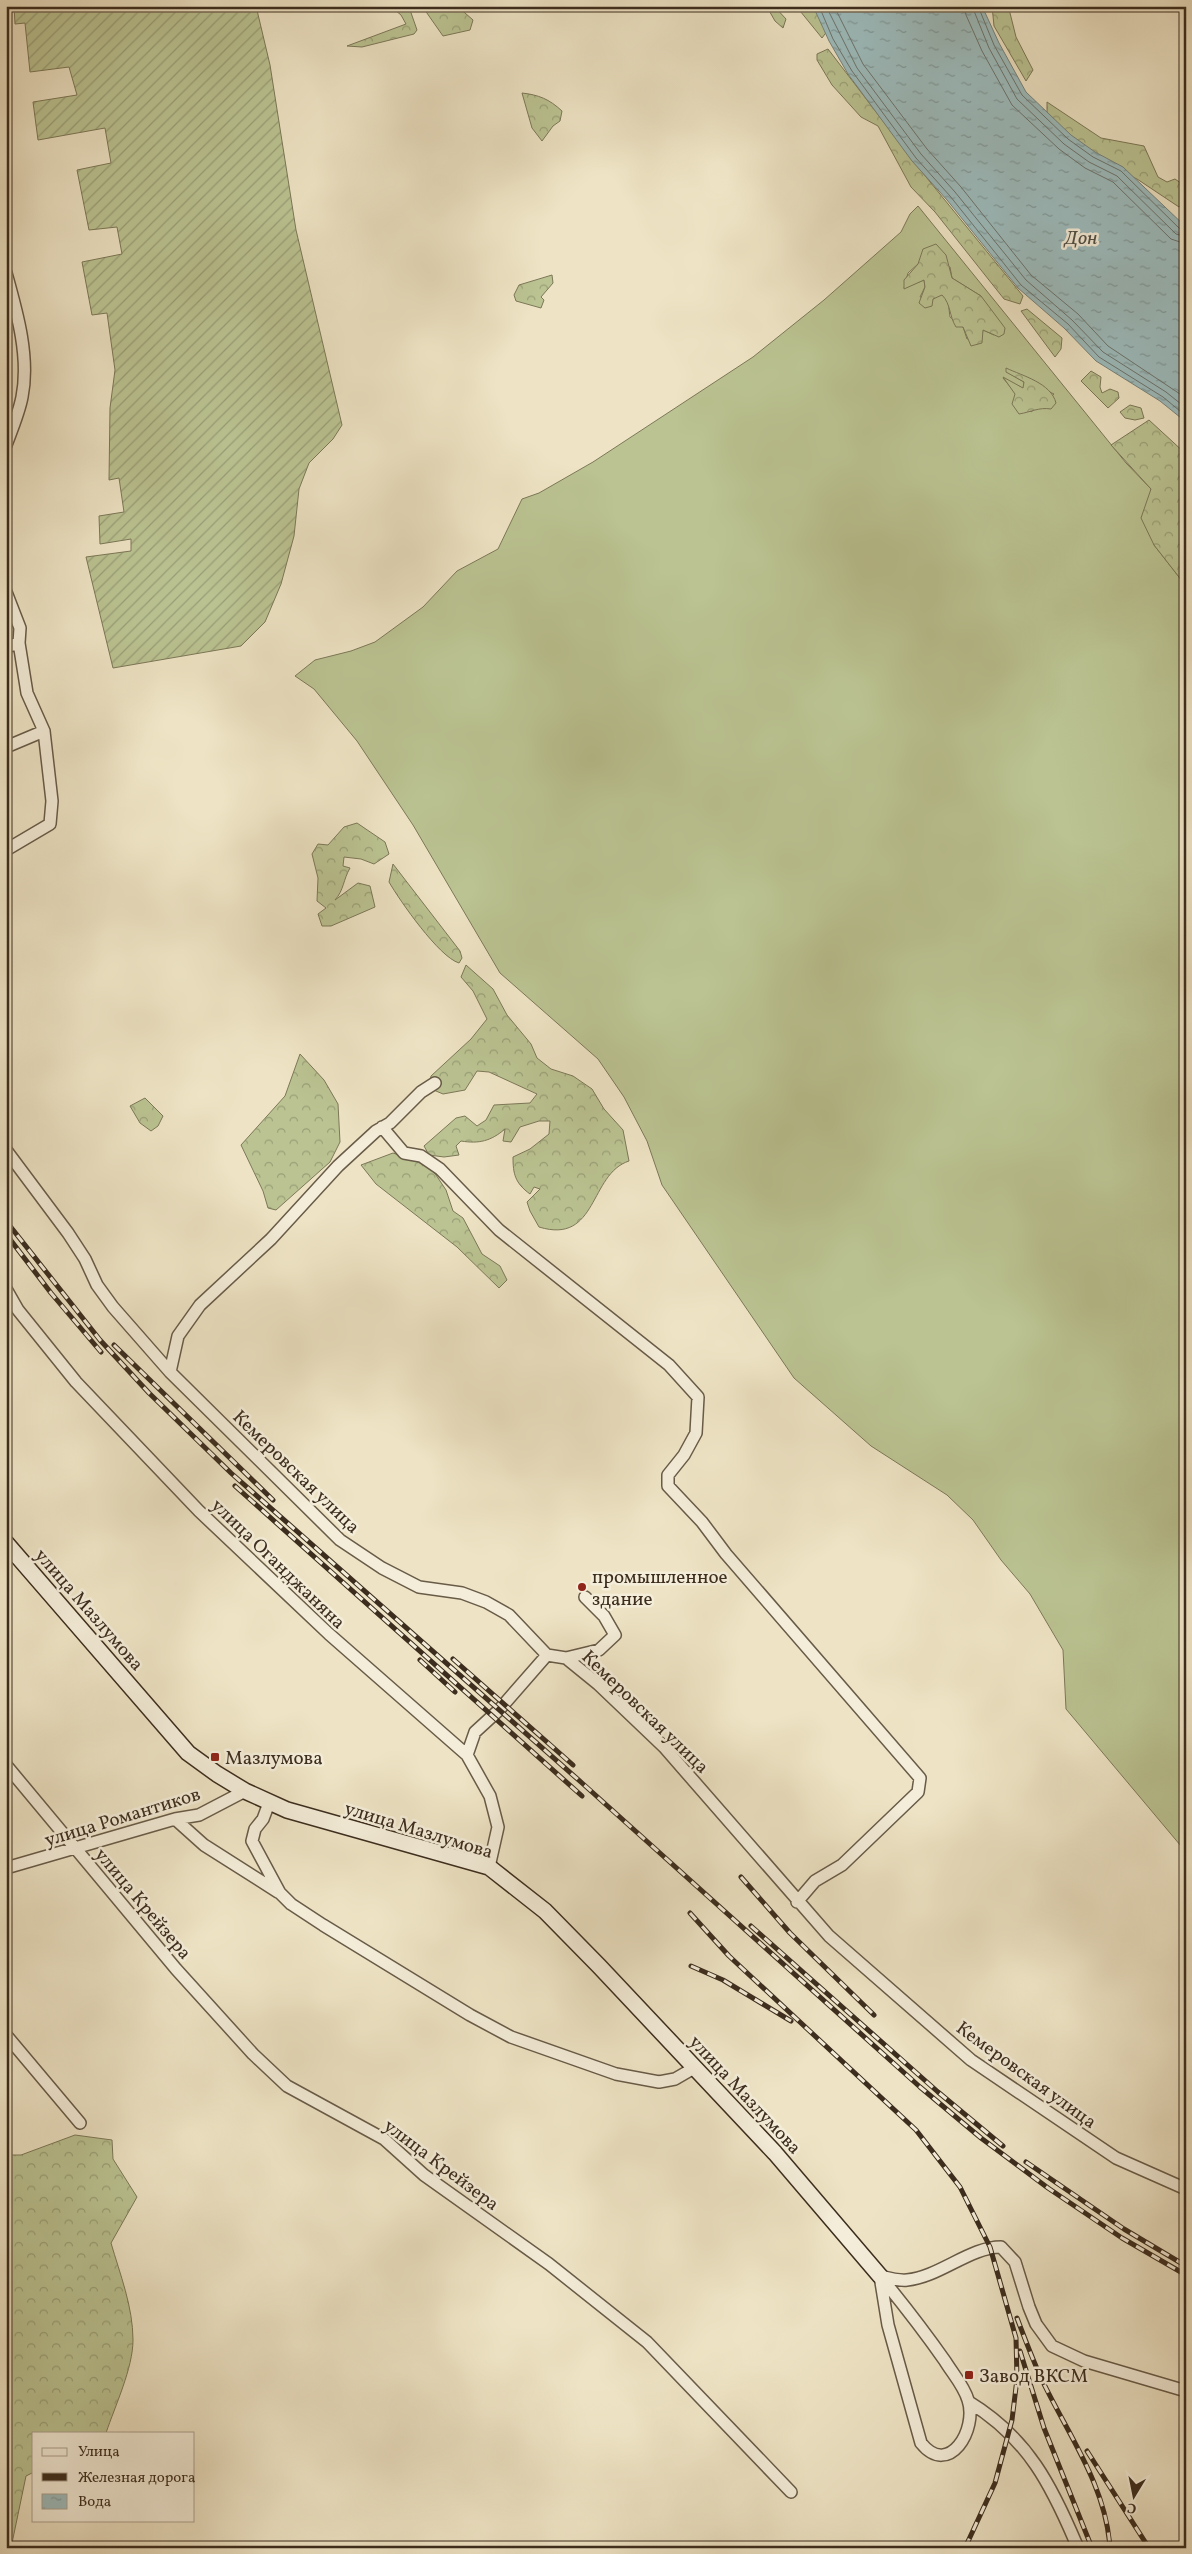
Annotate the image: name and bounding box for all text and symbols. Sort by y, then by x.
water label: Дон [1063,225,1097,253]
street label: Кемеровская улица [226,1405,365,1540]
street label: улица Оганджаняна [205,1493,351,1636]
street label: улица Мазлумова [28,1544,149,1677]
place label: промышленное здание [592,1565,728,1613]
marker: промышленное здание [576,1581,588,1593]
street label: Кемеровская улица [575,1645,714,1780]
place label: Мазлумова [225,1746,323,1772]
marker: Мазлумова [209,1751,221,1763]
street label: улица Романтиков [41,1782,204,1854]
street label: улица Мазлумова [341,1796,496,1866]
street label: улица Крейзера [88,1843,197,1966]
street label: Кемеровская улица [950,2016,1101,2135]
street label: улица Мазлумова [682,2030,807,2161]
street label: улица Крейзера [378,2114,504,2218]
place label: Завод ВКСМ [979,2364,1088,2390]
marker: Завод ВКСМ [963,2369,975,2381]
legend [32,2432,195,2522]
text: Улица [78,2442,120,2463]
text: Железная дорога [78,2468,195,2489]
north arrow [1110,2472,1160,2522]
text: Вода [78,2492,111,2513]
text: С [1126,2497,1138,2517]

